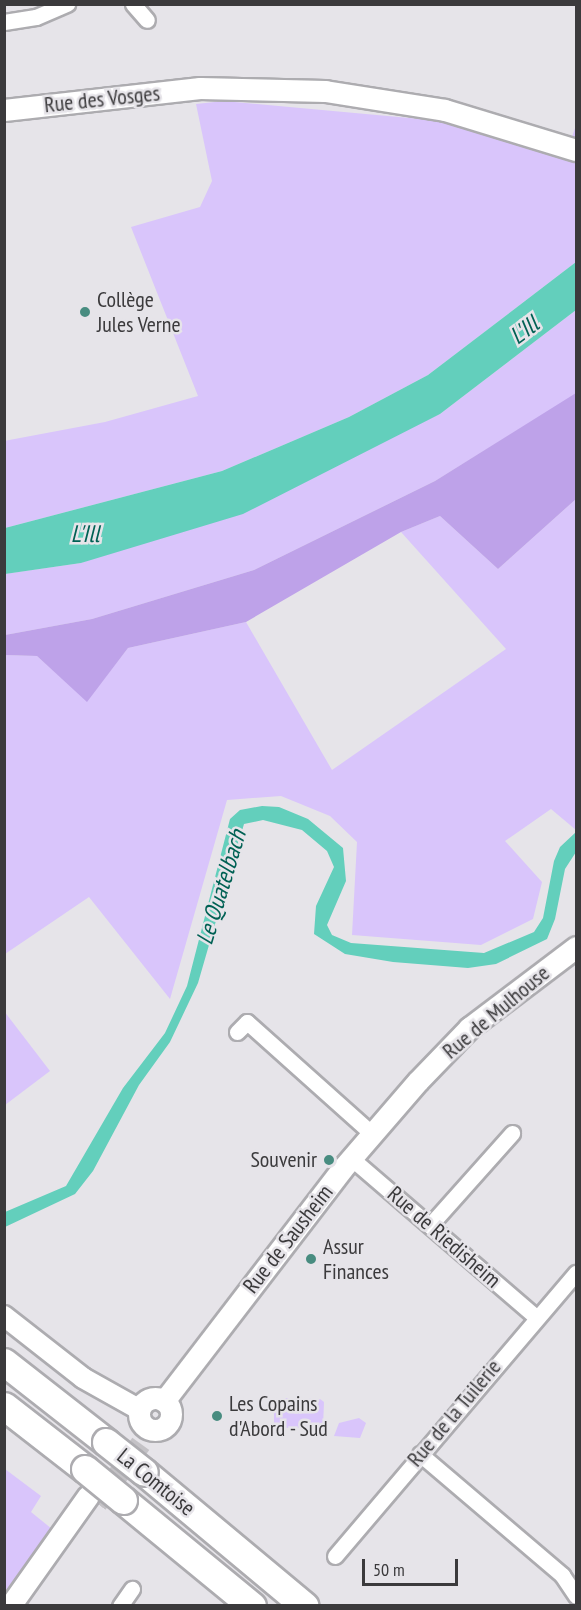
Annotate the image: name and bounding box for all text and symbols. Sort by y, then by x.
street label: Rue des Vosges [43,80,161,118]
place label: Collège Jules Verne [97,286,181,338]
marker: Collège Jules Verne [78,305,92,319]
water label: L'Ill [504,310,544,350]
water label: L'Ill [71,520,99,548]
water label: Le Quatelbach [190,826,252,948]
street label: Rue de Mulhouse [437,960,555,1064]
place label: Souvenir [250,1147,317,1173]
marker: Souvenir [322,1153,336,1167]
street label: Rue de Sausheim [238,1180,338,1298]
street label: Rue de Riedisheim [382,1181,506,1293]
place label: Assur Finances [323,1233,389,1284]
marker: Assur Finances [304,1252,318,1266]
street label: Rue de la Tuilerie [401,1354,507,1472]
place label: Les Copains d'Abord - Sud [229,1390,330,1442]
marker: Les Copains d'Abord - Sud [210,1409,224,1423]
street label: La Comtoise [112,1443,200,1521]
scale bar [365,1547,461,1585]
text: 50 m [373,1558,405,1581]

